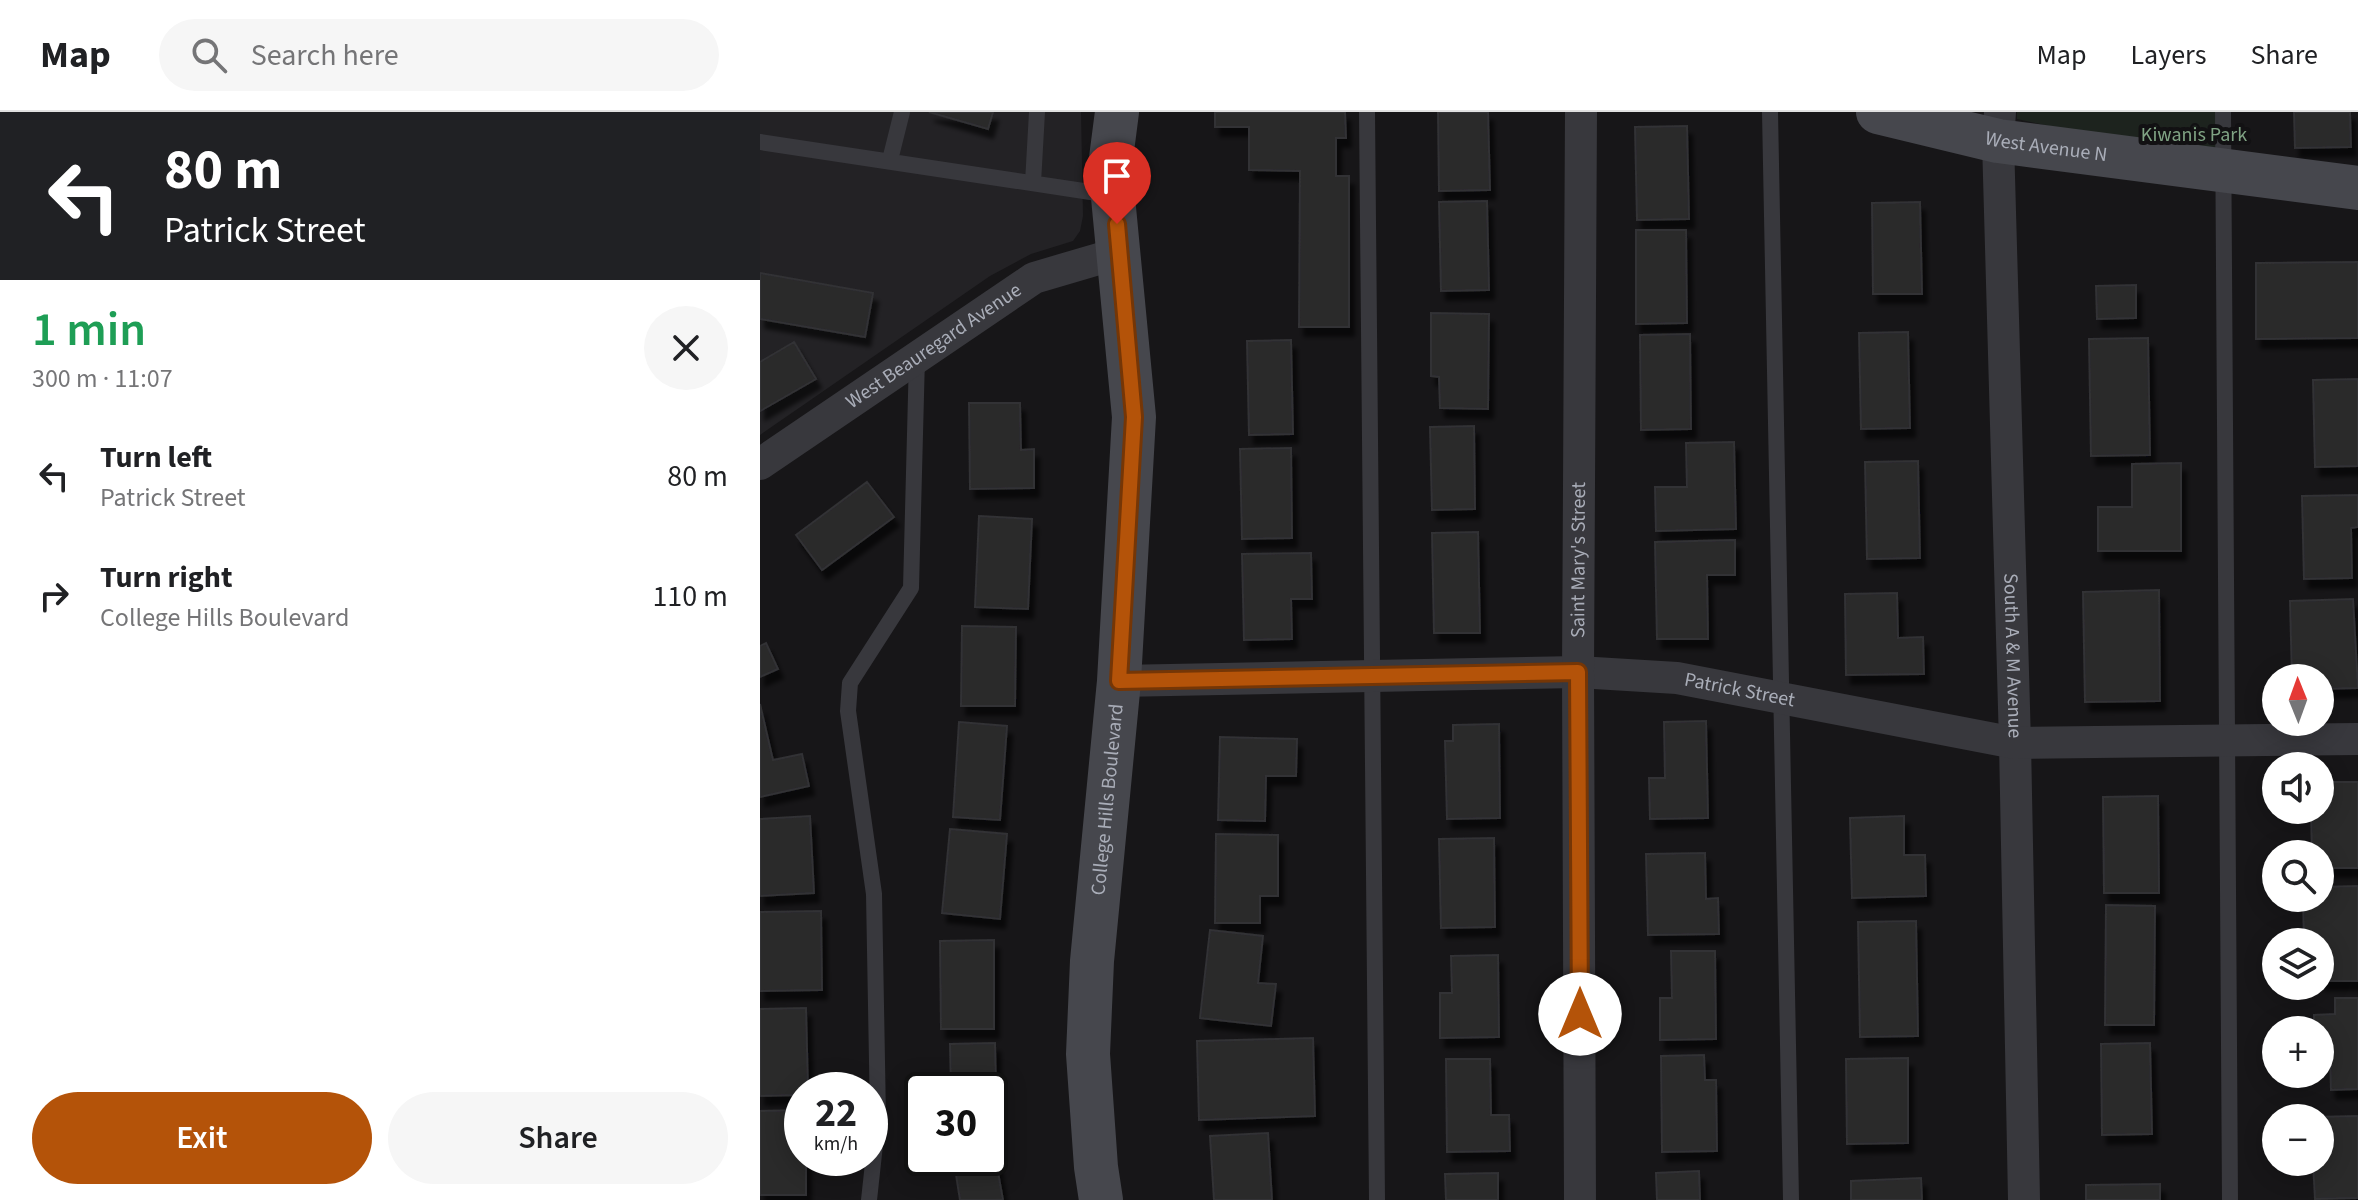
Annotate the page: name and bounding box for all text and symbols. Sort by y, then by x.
search box [159,19,719,91]
text: Map [40,28,111,82]
icon: search [187,33,231,77]
text: Search here [251,34,399,77]
text: Map [2036,35,2086,75]
text: Layers [2130,35,2206,75]
text: Share [2250,35,2318,75]
park label: Kiwanis Park [2141,121,2247,149]
street label: West Avenue N [1982,124,2109,169]
text: 80 m [164,131,282,210]
pin [1083,142,1151,224]
icon: left [32,144,136,248]
icon: arrive [1095,154,1139,198]
text: Patrick Street [164,205,366,256]
street label: West Beauregard Avenue [840,276,1027,416]
text: 1 min [32,296,146,364]
button: close [644,306,728,390]
text: 300 m · 11:07 [32,360,173,397]
text: Turn left [100,436,212,479]
icon: left [32,454,76,498]
text: 80 m [667,455,728,498]
text: Patrick Street [100,479,246,516]
street label: Saint Mary's Street [1564,482,1593,638]
text: Turn right [100,556,232,599]
street label: South A & M Avenue [1996,573,2029,739]
icon: right [32,574,76,618]
text: 110 m [652,575,728,618]
text: College Hills Boulevard [100,599,349,636]
north arrow [2262,664,2334,736]
map controls [2262,664,2334,1176]
street label: Patrick Street [1682,666,1798,714]
street label: College Hills Boulevard [1084,703,1131,896]
button: sound [2262,752,2334,824]
button: search [2262,840,2334,912]
button: layers [2262,928,2334,1000]
position arrow [1538,972,1622,1056]
button: + [2262,1016,2334,1088]
speed limit sign: 30 [904,1072,1008,1176]
text: 22 [815,1085,857,1142]
button: Exit [32,1092,372,1184]
button: Share [388,1092,728,1184]
button: − [2262,1104,2334,1176]
text: km/h [814,1130,858,1158]

